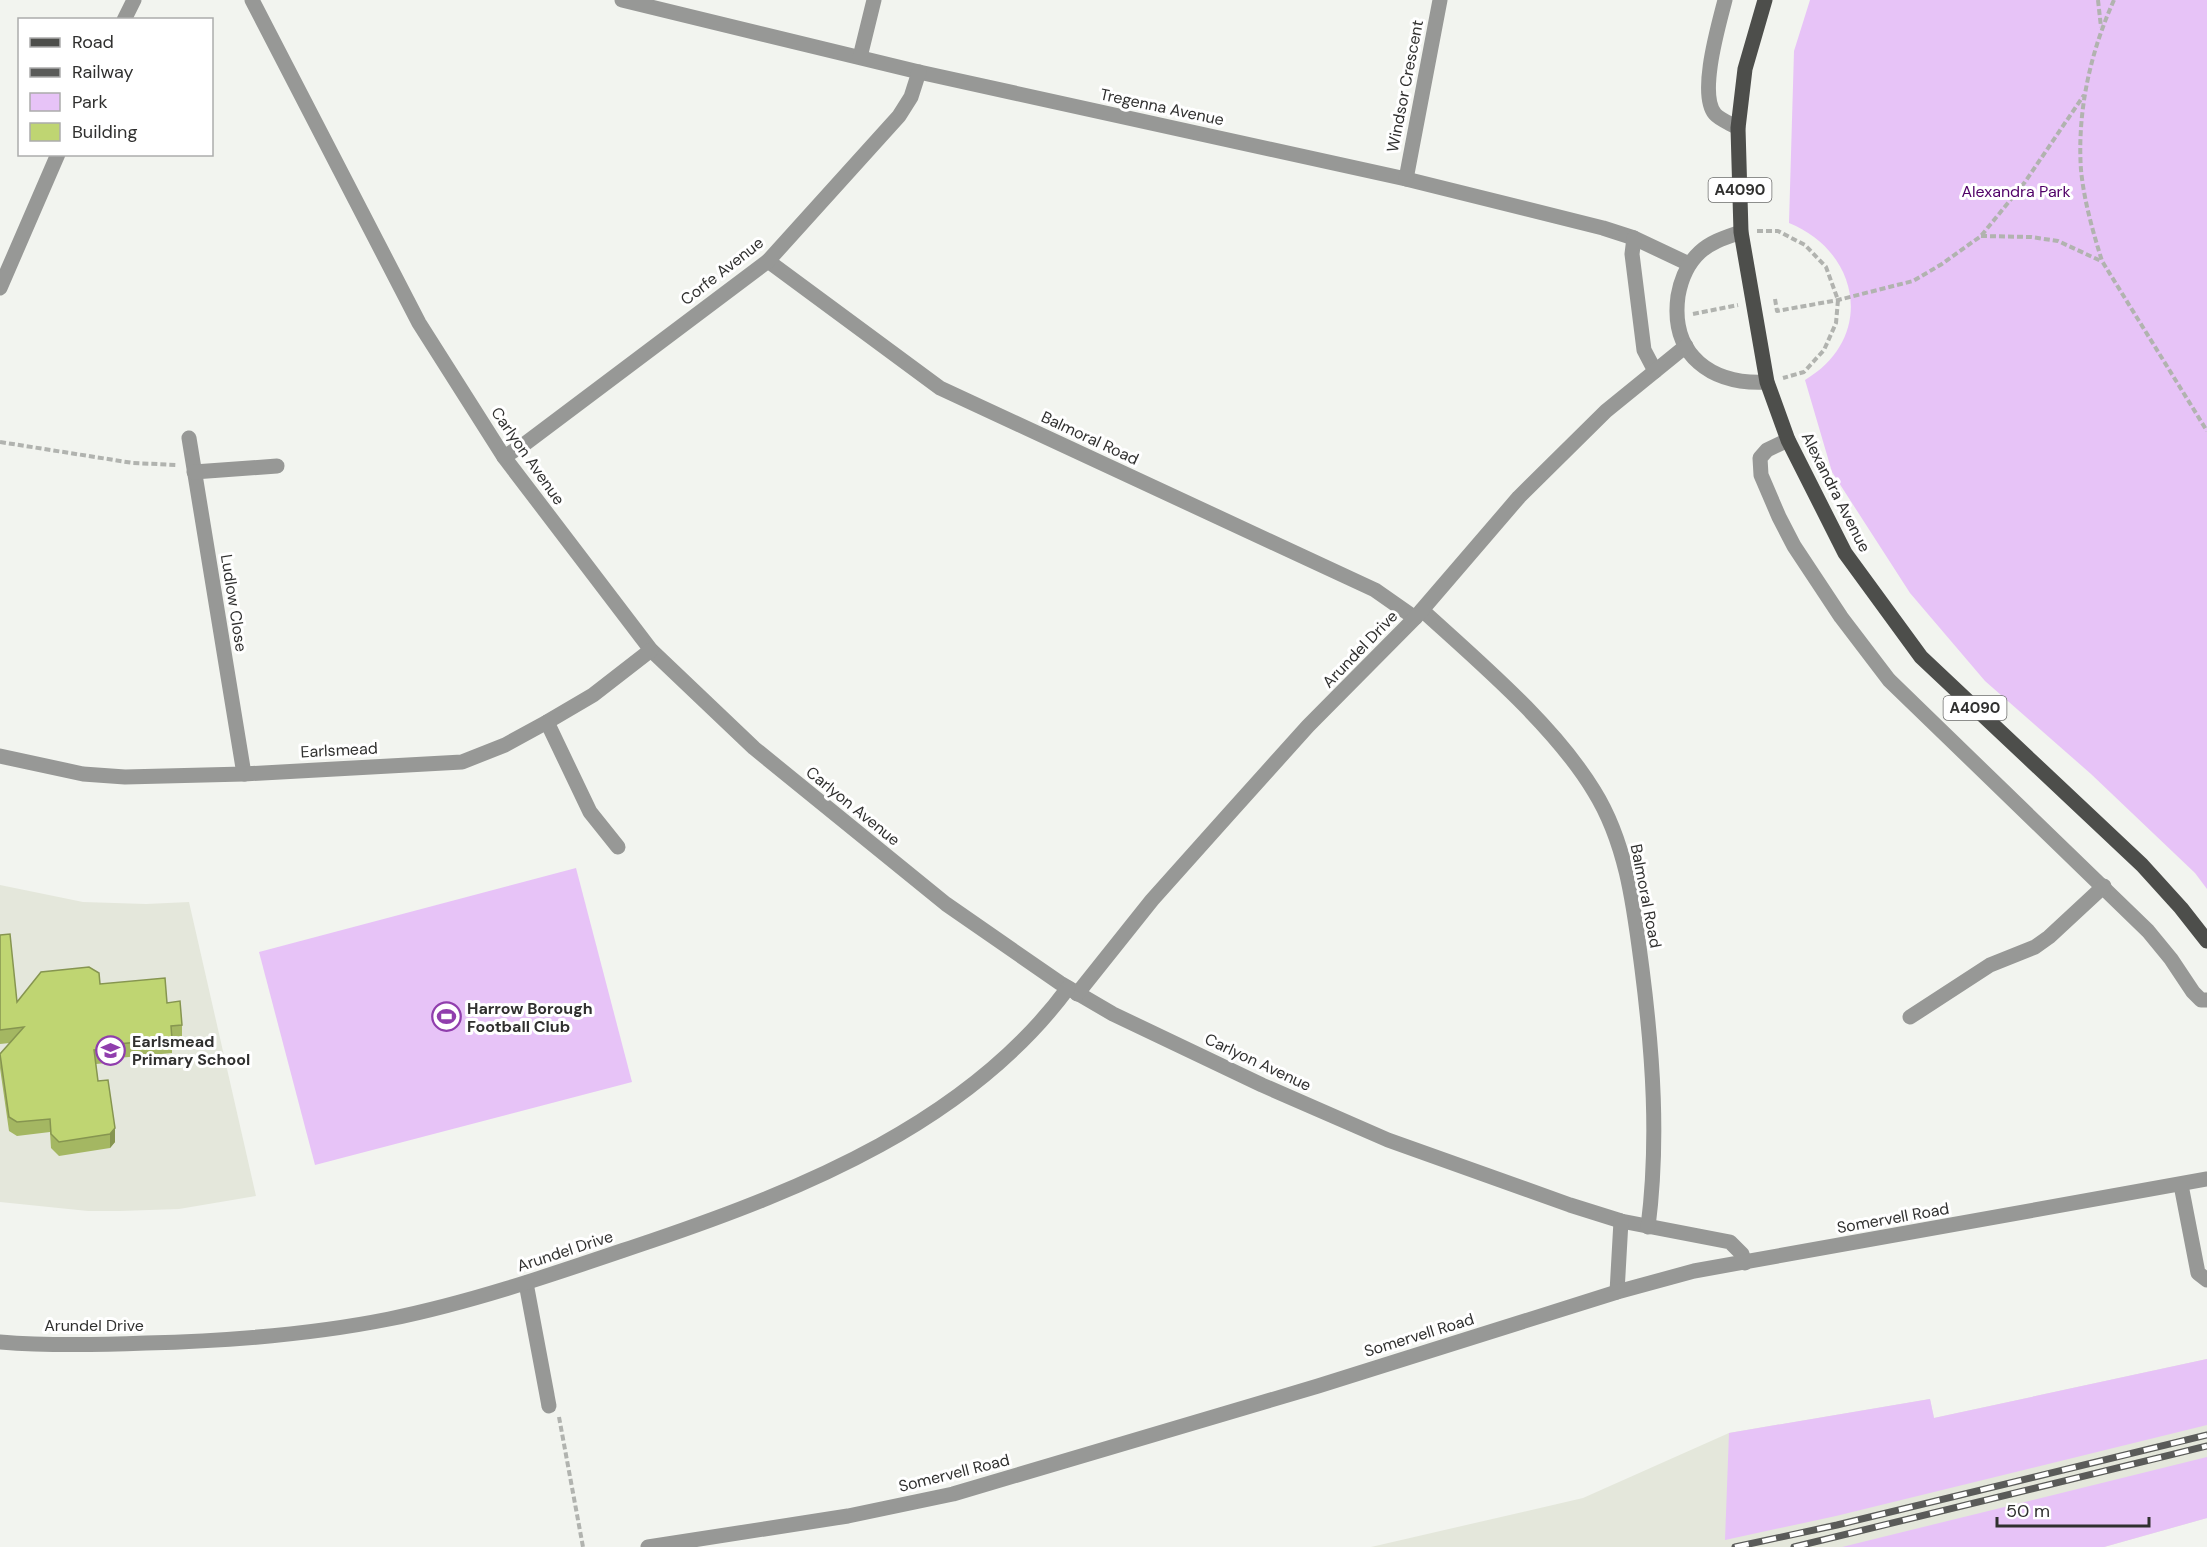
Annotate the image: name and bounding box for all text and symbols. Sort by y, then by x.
legend [18,18,213,156]
street label: Windsor Crescent [1382,18,1428,154]
text: Road [72,30,114,54]
text: Railway [72,60,134,84]
street label: Tregenna Avenue [1098,84,1226,130]
text: Park [72,90,108,114]
text: Building [72,120,137,144]
road number: A4090 [1708,178,1772,202]
park label: Alexandra Park [1961,181,2071,202]
street label: Corfe Avenue [676,232,768,310]
street label: Carlyon Avenue [486,403,570,509]
street label: Balmoral Road [1038,406,1142,470]
street label: Alexandra Avenue [1797,428,1875,556]
street label: Ludlow Close [216,553,252,653]
street label: Arundel Drive [1318,606,1402,692]
road number: A4090 [1944,696,2006,720]
street label: Earlsmead [300,737,378,763]
street label: Carlyon Avenue [802,762,904,850]
street label: Balmoral Road [1626,842,1666,950]
place label: Harrow Borough Football Club [467,998,593,1037]
sports icon: Harrow Borough Football Club [430,1001,462,1033]
street label: Carlyon Avenue [1201,1028,1315,1096]
place label: Earlsmead Primary School [132,1031,250,1070]
school or university icon: Earlsmead Primary School [95,1034,127,1066]
street label: Somervell Road [1835,1198,1951,1238]
street label: Arundel Drive [514,1226,616,1276]
street label: Somervell Road [1362,1308,1476,1362]
street label: Arundel Drive [44,1315,144,1336]
street label: Somervell Road [896,1449,1012,1497]
scale bar [1997,1490,2148,1528]
text: 50 m [2006,1499,2050,1523]

